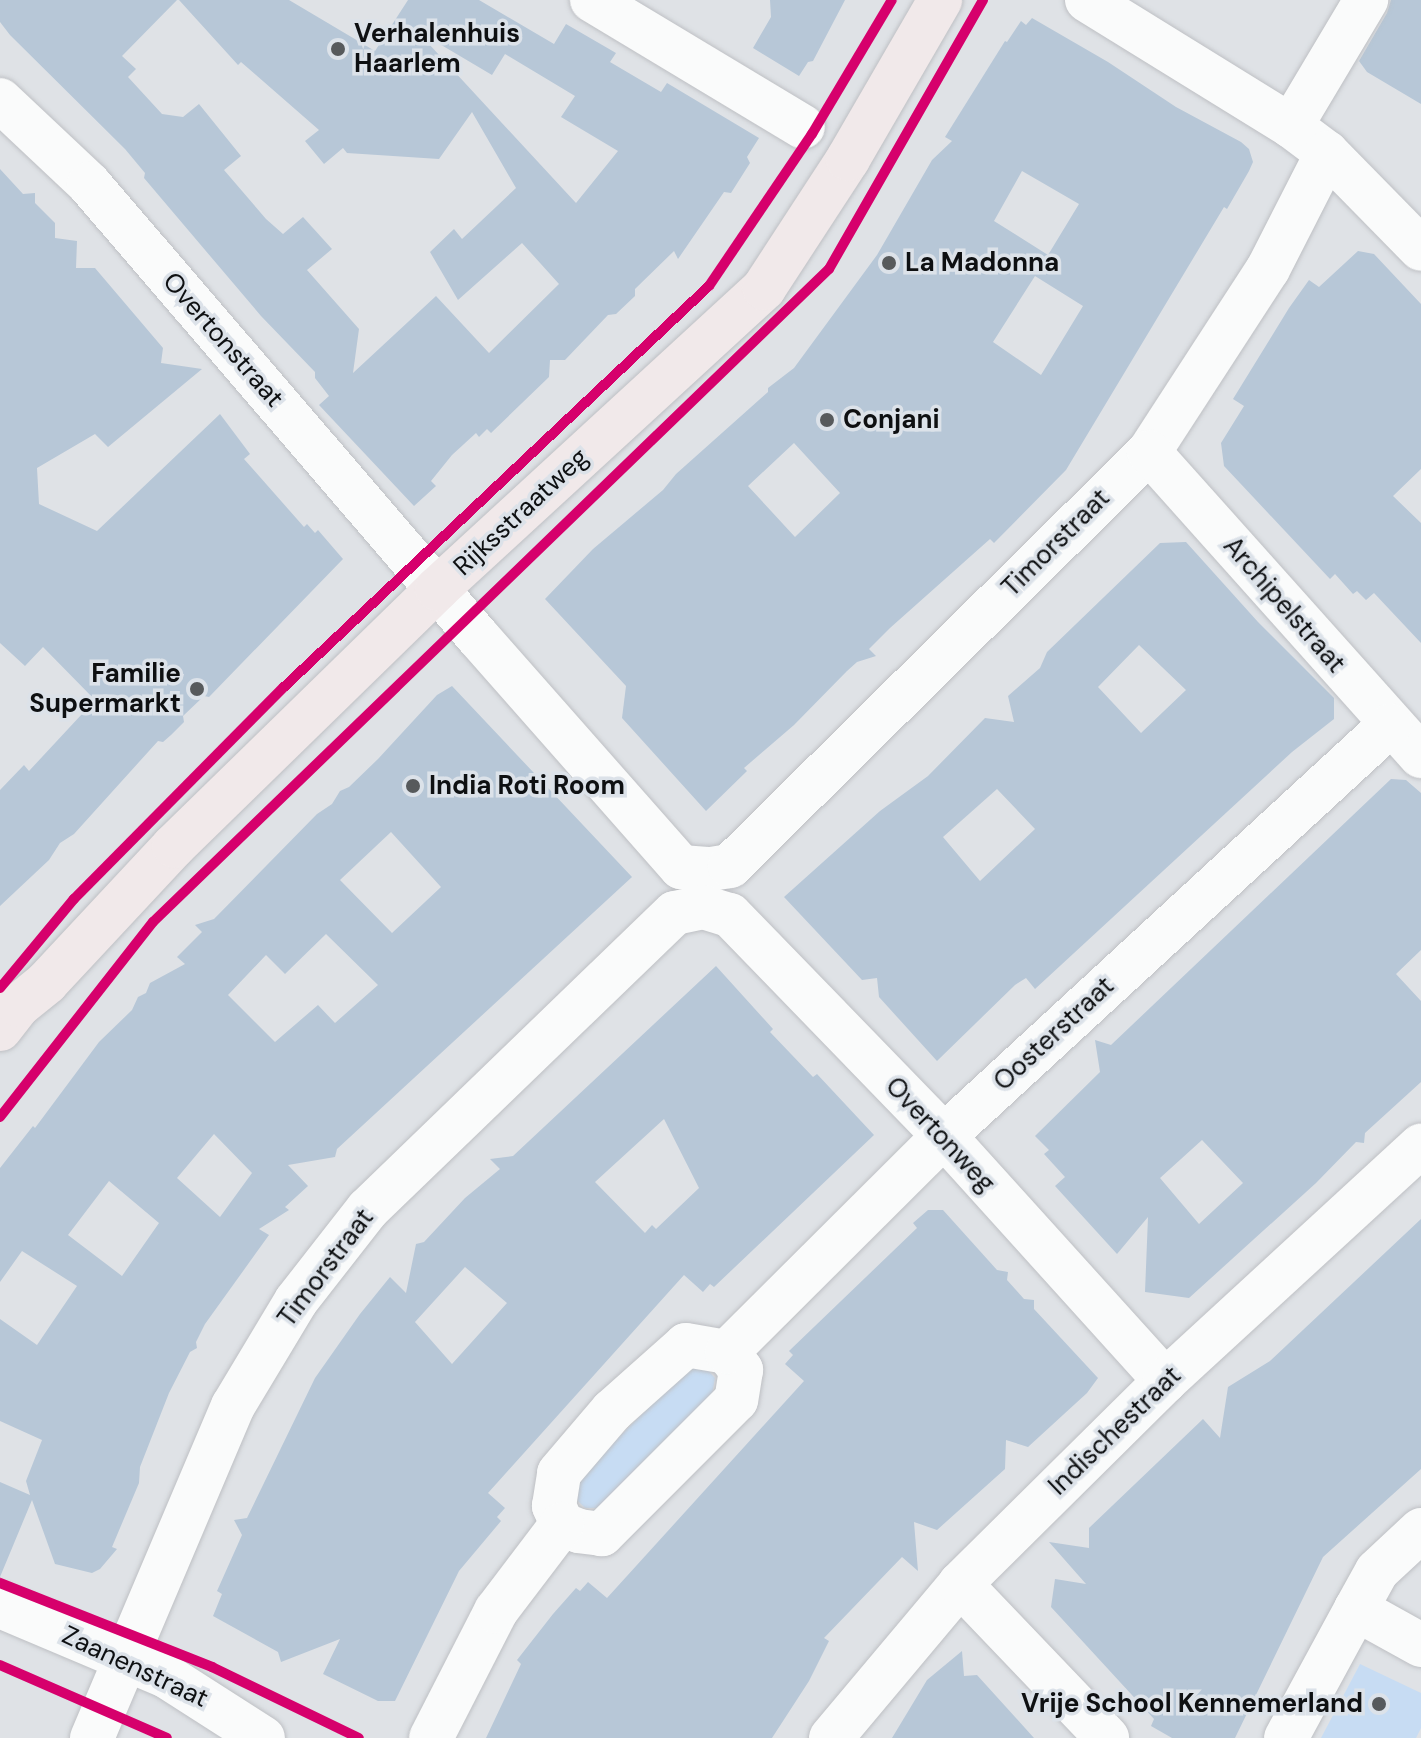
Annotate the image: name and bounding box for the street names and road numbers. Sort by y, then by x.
street label: Overtonstraat [156,266,290,414]
street label: Rijksstraatweg [447,442,595,582]
street label: Timorstraat [996,483,1116,603]
street label: Archipelstraat [1217,531,1351,679]
street label: Oosterstraat [988,971,1120,1097]
street label: Overtonweg [879,1071,1001,1199]
street label: Timorstraat [272,1203,380,1333]
street label: Indischestraat [1042,1360,1188,1502]
street label: Zaanenstraat [57,1620,213,1714]

